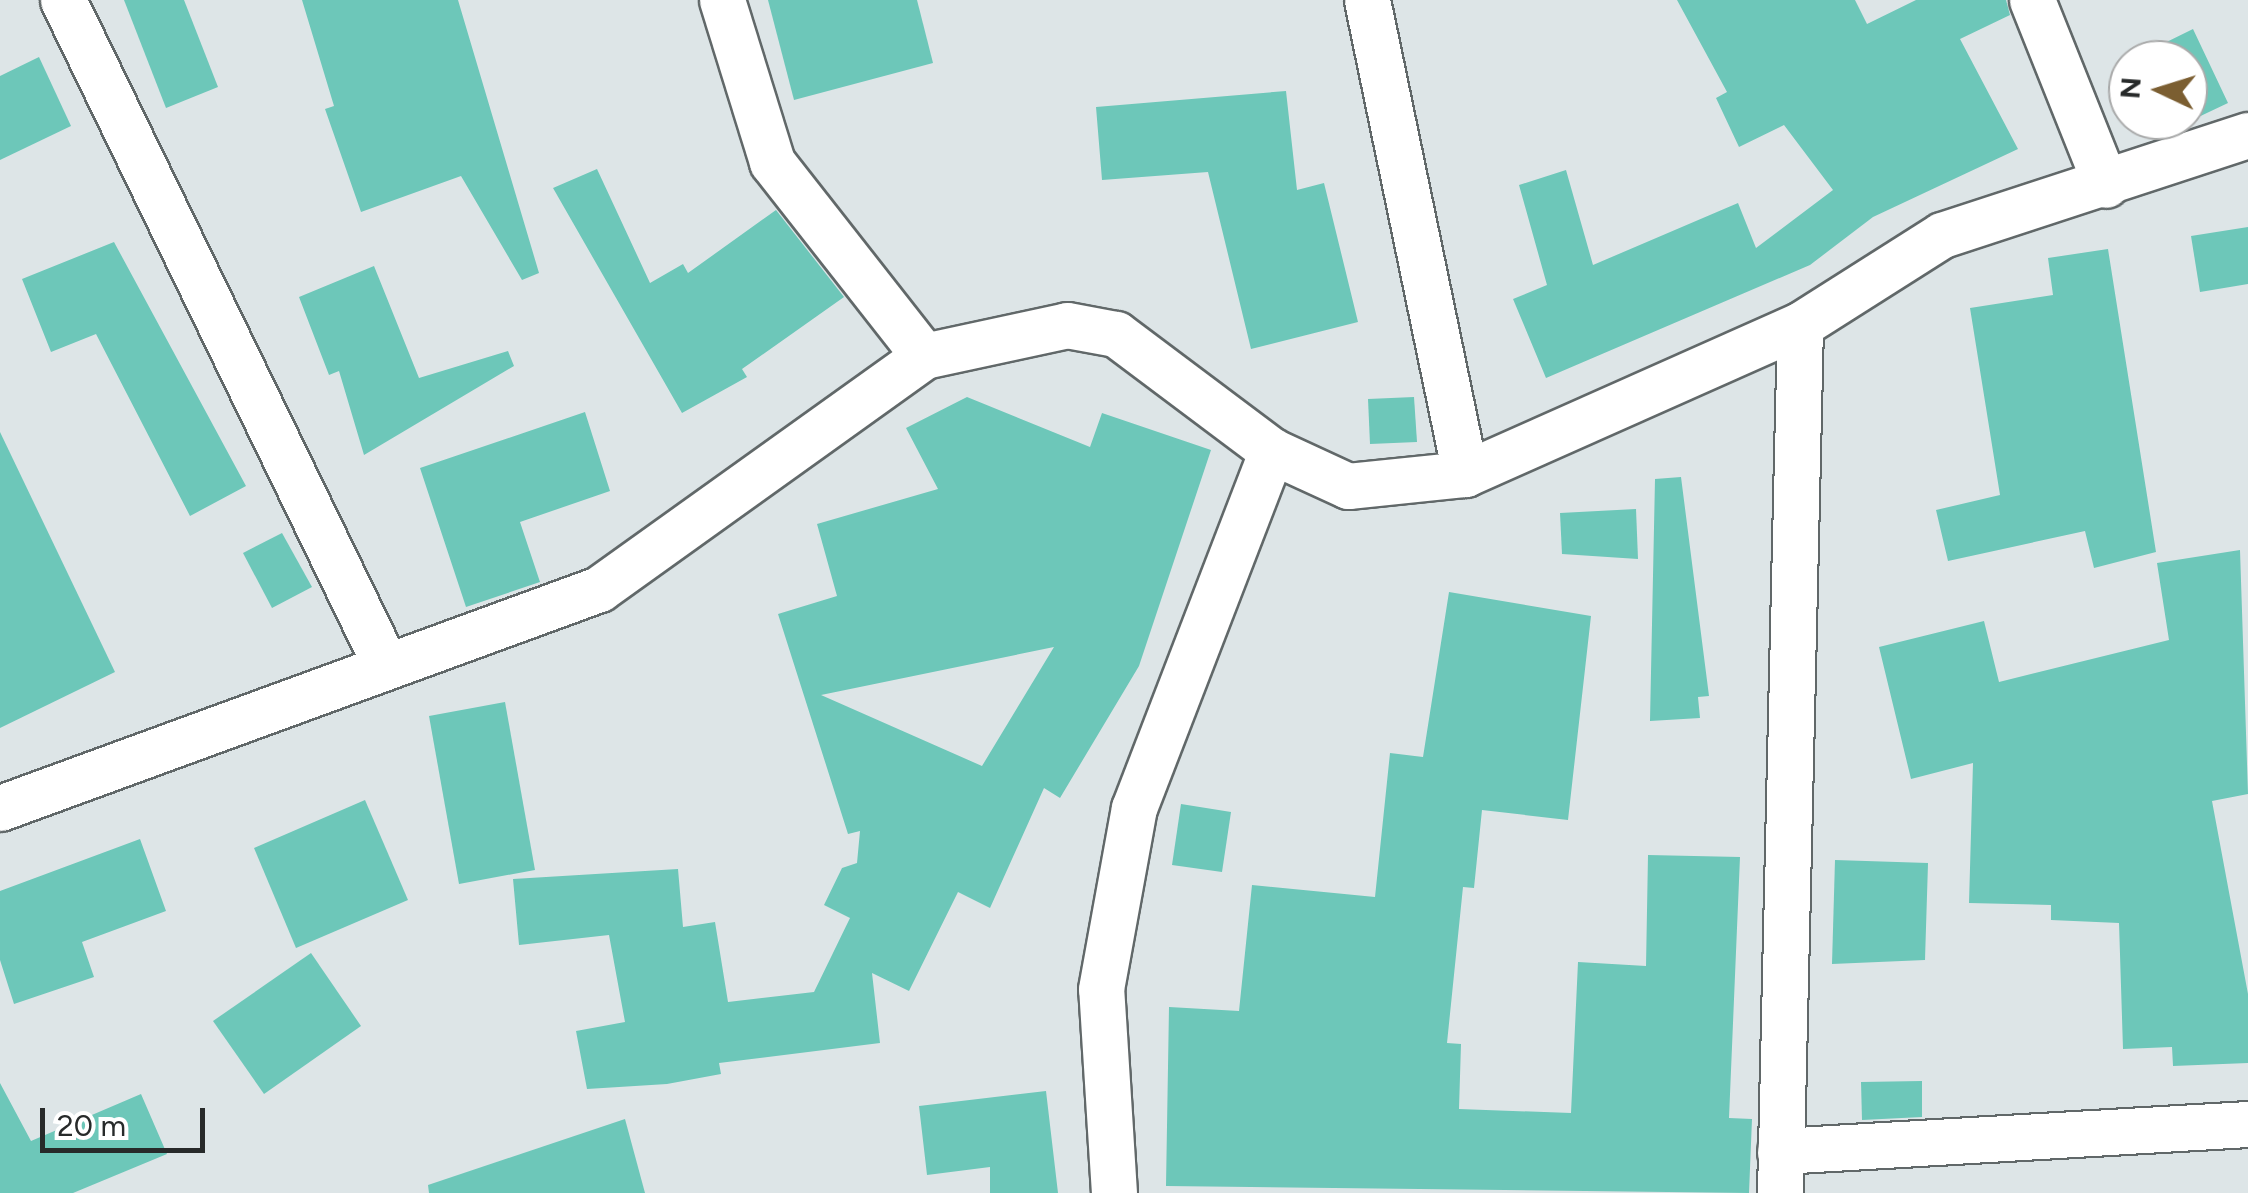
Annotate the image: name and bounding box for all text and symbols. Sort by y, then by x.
north arrow [2108,40,2208,140]
text: N [2112,76,2148,100]
scale bar [45,1088,210,1150]
text: 20 m [57,1107,126,1144]

